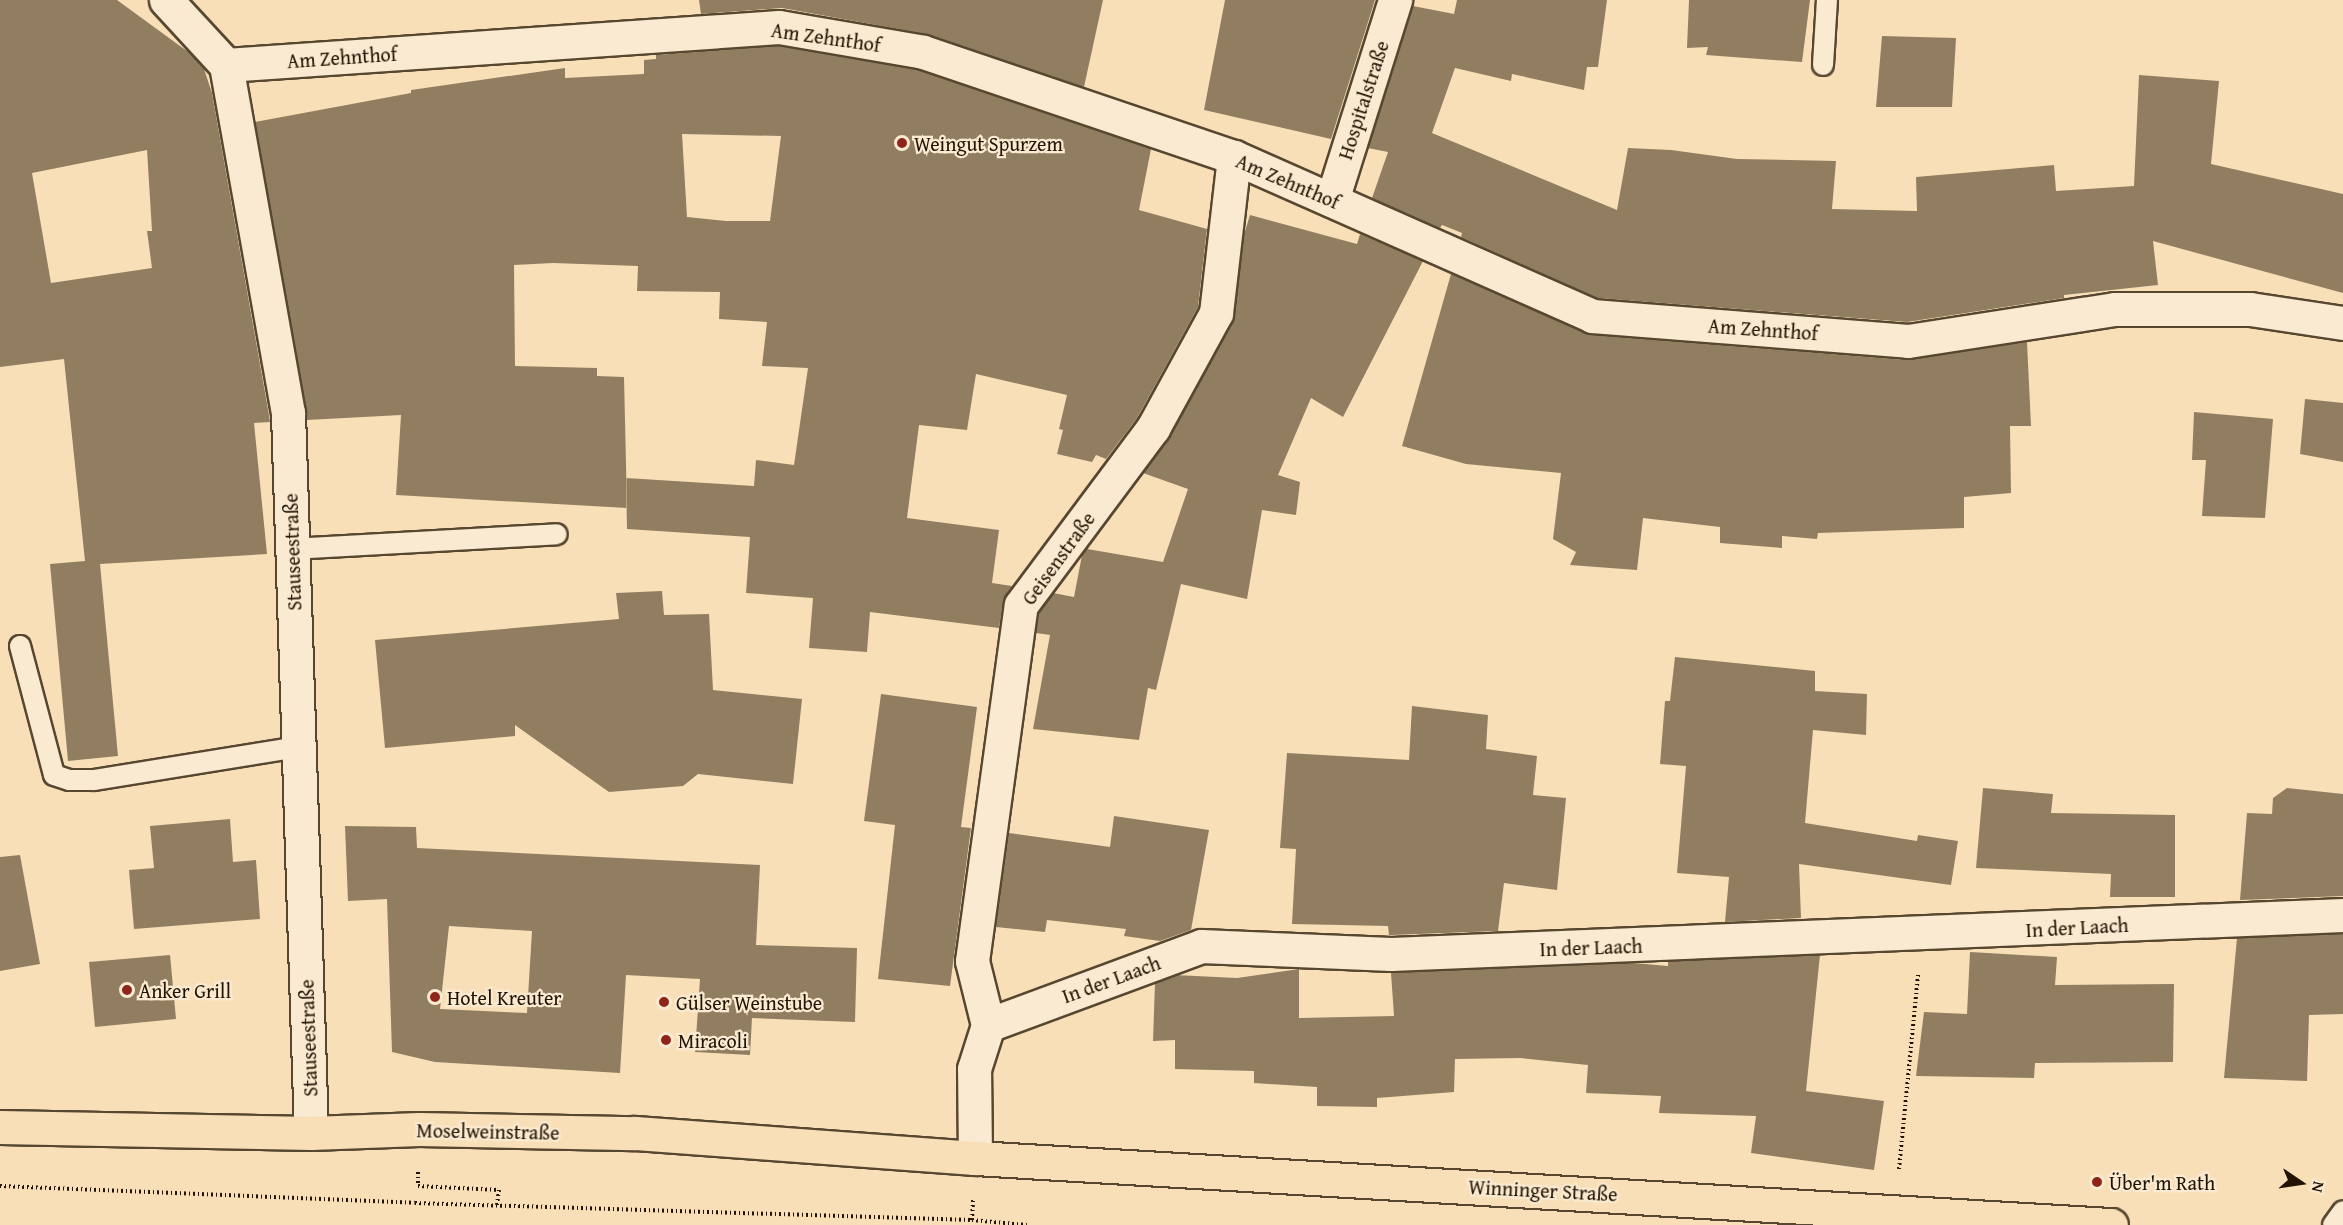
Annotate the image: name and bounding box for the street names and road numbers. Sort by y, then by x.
street label: Am Zehnthof [770,17,882,57]
street label: Hospitalstraße [1332,38,1394,162]
street label: Am Zehnthof [286,41,398,73]
street label: Am Zehnthof [1233,148,1343,214]
street label: Am Zehnthof [1707,313,1819,345]
street label: Stauseestraße [278,493,306,611]
street label: Geisenstraße [1016,507,1100,609]
street label: In der Laach [2025,912,2129,942]
street label: In der Laach [1539,933,1643,961]
street label: In der Laach [1059,950,1163,1008]
street label: Stauseestraße [294,979,322,1097]
street label: Moselweinstraße [416,1118,560,1144]
street label: Winninger Straße [1468,1174,1618,1206]

